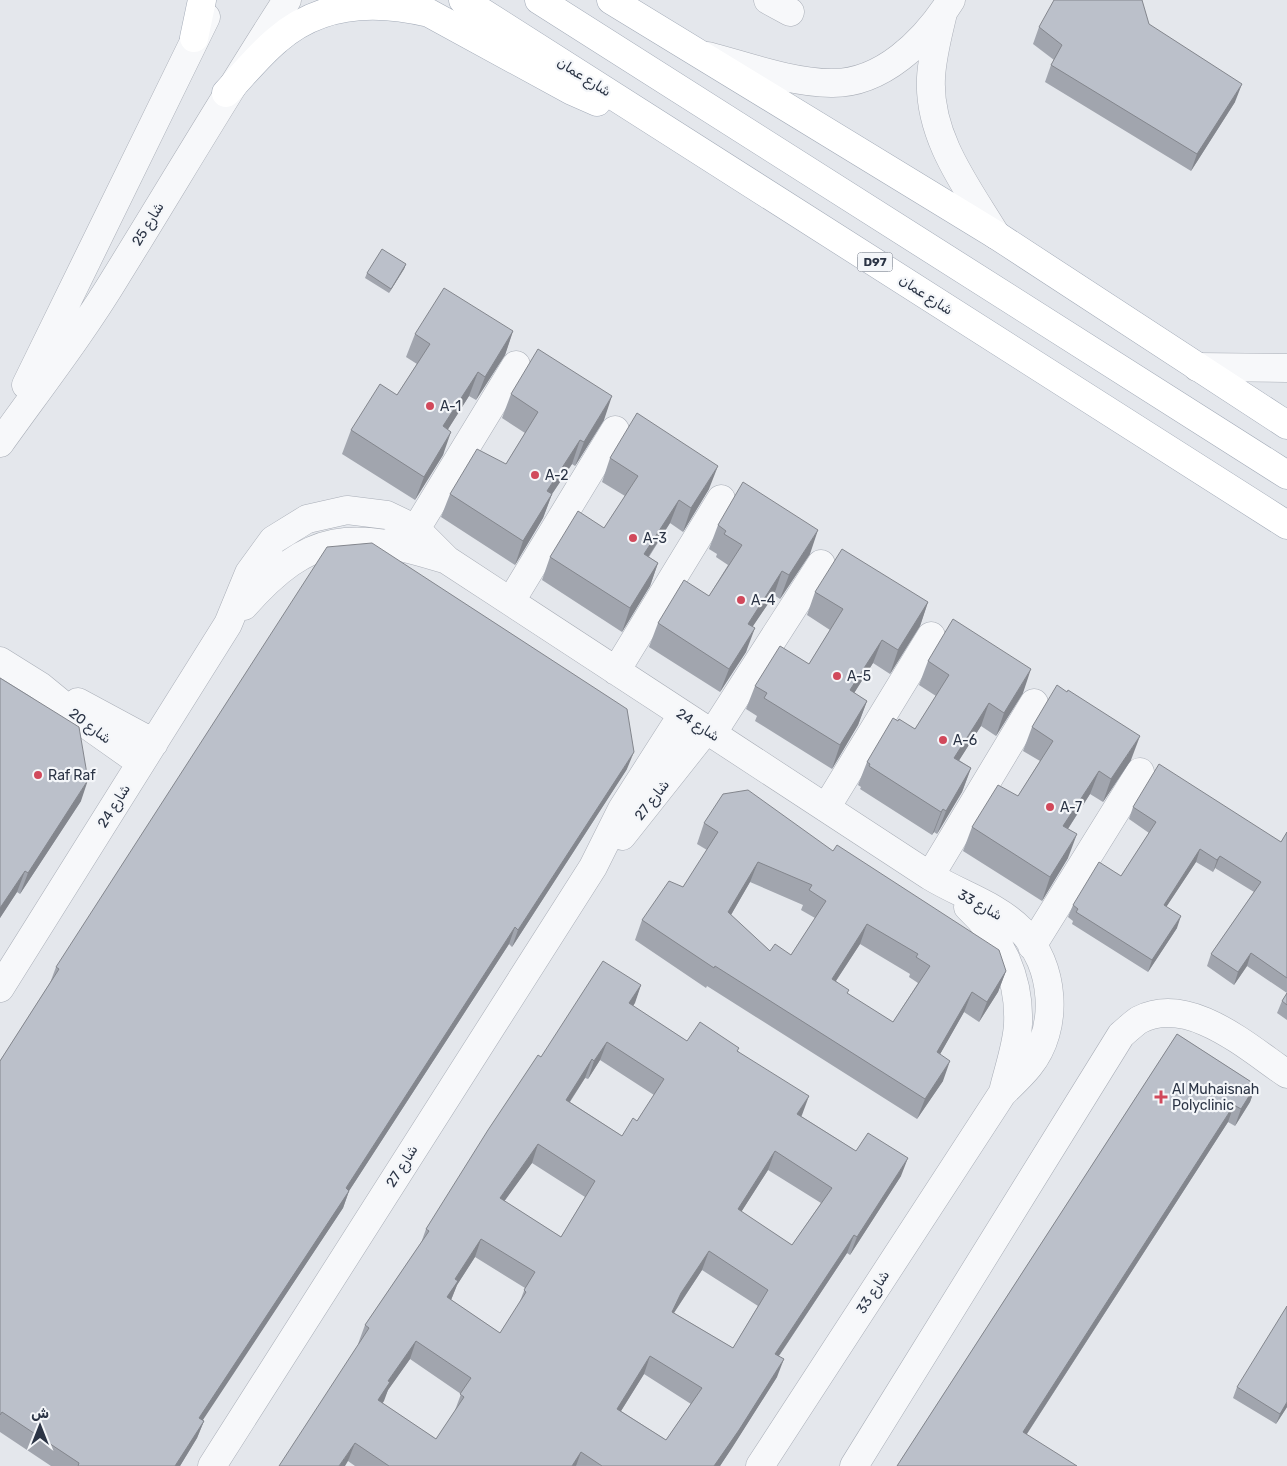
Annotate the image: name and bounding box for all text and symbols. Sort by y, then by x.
street label: شارع عمان [553,54,614,102]
street label: شارع 25 [128,199,169,250]
road number: D97 [858,252,892,272]
street label: شارع عمان [895,271,956,320]
place label: A-1 [440,398,461,415]
marker: A-1 [424,400,436,412]
place label: A-2 [545,467,569,484]
marker: A-2 [529,469,541,481]
place label: A-3 [643,530,667,547]
marker: A-3 [627,532,639,544]
place label: A-4 [751,592,776,609]
marker: A-4 [735,594,747,606]
place label: A-5 [847,668,871,685]
marker: A-5 [831,670,843,682]
street label: شارع 20 [64,705,114,749]
street label: شارع 24 [672,705,723,747]
place label: A-6 [953,732,977,749]
marker: A-6 [937,734,949,746]
place label: Raf Raf [48,767,96,784]
marker: Raf Raf [32,769,44,781]
street label: شارع 27 [631,776,675,825]
street label: شارع 24 [94,781,136,832]
place label: A-7 [1060,799,1082,816]
marker: A-7 [1044,801,1056,813]
street label: شارع 33 [954,886,1005,926]
place label: Al Muhaisnah Polyclinic [1172,1081,1259,1114]
marker: Al Muhaisnah Polyclinic [1154,1090,1168,1104]
street label: شارع 27 [382,1142,423,1191]
street label: شارع 33 [853,1267,895,1318]
north arrow [15,1401,65,1451]
text: ش [31,1405,49,1422]

